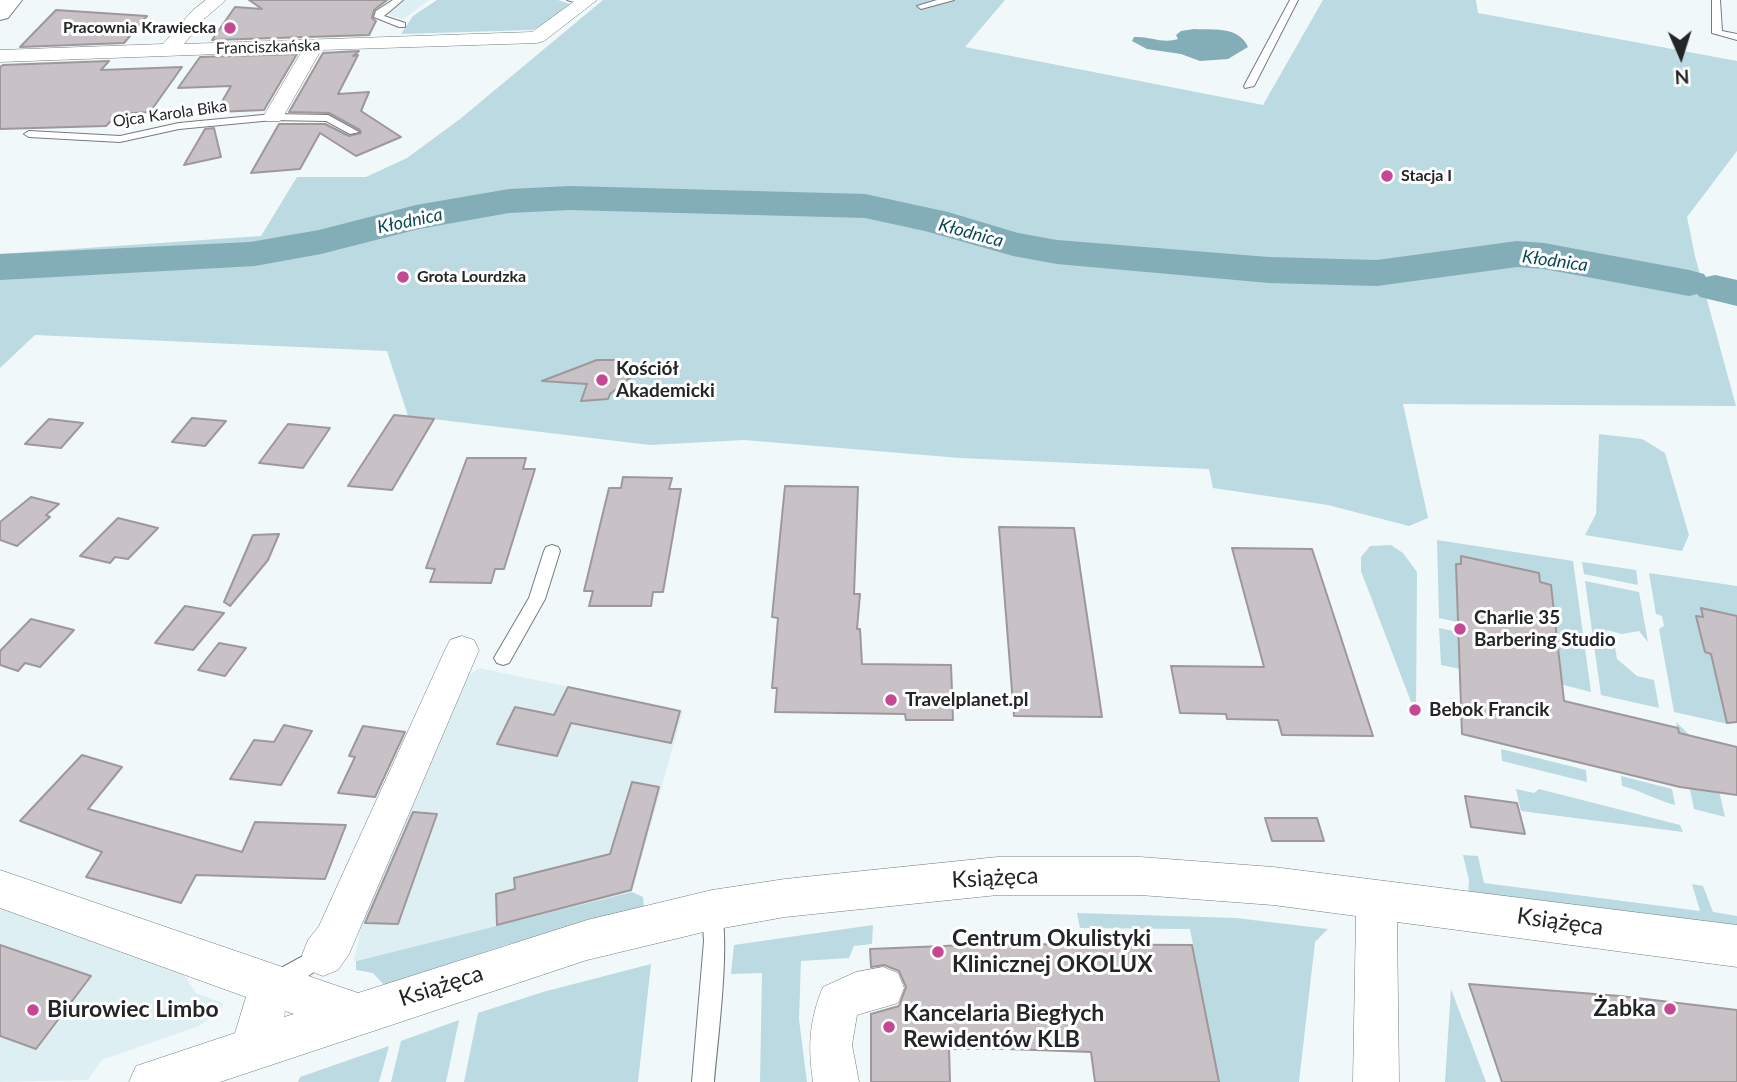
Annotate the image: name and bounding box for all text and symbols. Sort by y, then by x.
place label: Pracownia Krawiecka [63,18,216,38]
marker: Pracownia Krawiecka [222,20,238,36]
north arrow [1646,21,1716,91]
street label: Franciszkańska [215,36,321,58]
text: N [1674,66,1690,89]
street label: Ojca Karola Bika [112,96,228,132]
place label: Stacja I [1401,166,1452,186]
marker: Stacja I [1379,168,1395,184]
water label: Kłodnica [375,204,445,238]
water label: Kłodnica [936,214,1006,252]
water label: Kłodnica [1521,246,1589,276]
place label: Grota Lourdzka [417,267,526,287]
marker: Grota Lourdzka [395,269,411,285]
place label: Kościół Akademicki [616,358,715,402]
marker: Kościół Akademicki [594,372,610,388]
place label: Charlie 35 Barbering Studio [1474,607,1616,651]
marker: Charlie 35 Barbering Studio [1452,621,1468,637]
place label: Travelplanet.pl [905,689,1028,711]
marker: Travelplanet.pl [883,692,899,708]
place label: Bebok Francik [1429,699,1549,721]
marker: Bebok Francik [1407,702,1423,718]
street label: Książęca [951,862,1039,894]
street label: Książęca [1515,902,1605,942]
place label: Centrum Okulistyki Klinicznej OKOLUX [952,925,1153,979]
marker: Centrum Okulistyki Klinicznej OKOLUX [930,944,946,960]
street label: Książęca [395,959,487,1013]
place label: Żabka [1593,995,1656,1023]
place label: Biurowiec Limbo [47,996,219,1024]
place label: Kancelaria Biegłych Rewidentów KLB [903,1000,1104,1054]
marker: Żabka [1662,1001,1678,1017]
marker: Biurowiec Limbo [25,1002,41,1018]
marker: Kancelaria Biegłych Rewidentów KLB [881,1019,897,1035]

